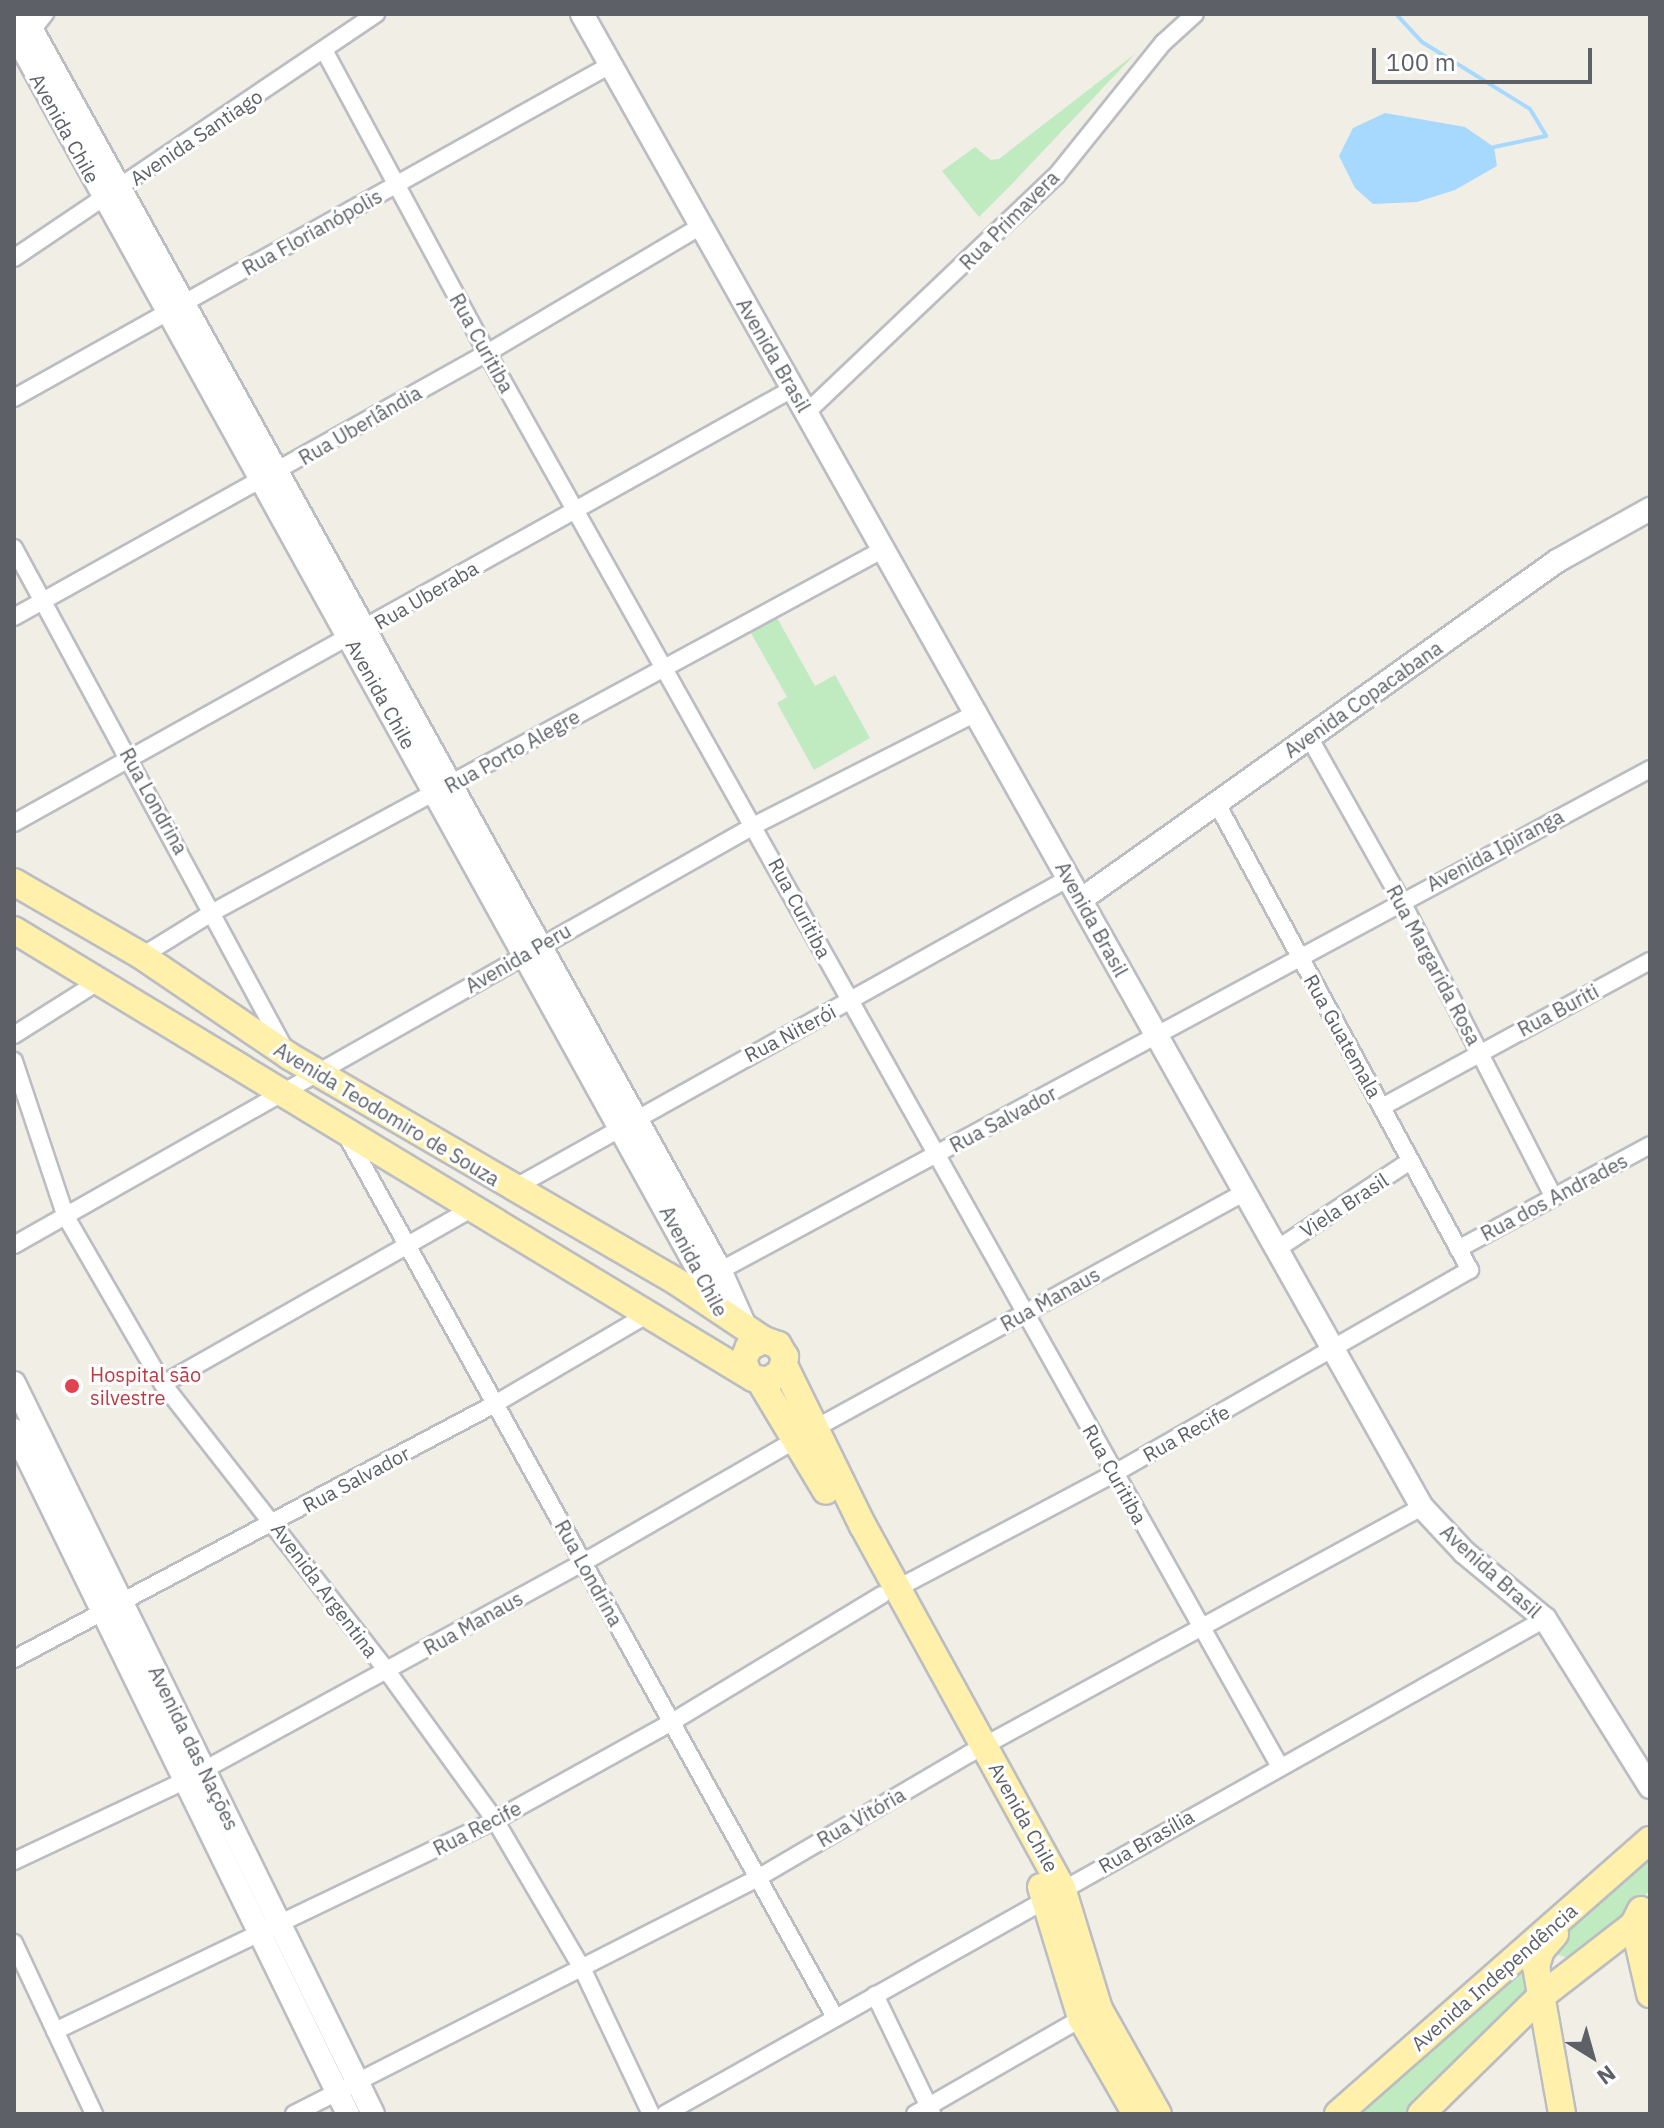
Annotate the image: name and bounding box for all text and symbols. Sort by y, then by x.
scale bar [1376,32,1596,82]
text: 100 m [1386,46,1456,78]
street label: Avenida Chile [25,69,105,187]
street label: Avenida Santiago [125,84,267,190]
street label: Rua Primavera [954,165,1064,275]
street label: Rua Florianópolis [238,184,386,280]
street label: Rua Curitiba [445,289,519,397]
street label: Avenida Brasil [732,294,816,416]
street label: Rua Uberlândia [294,380,426,470]
street label: Rua Uberaba [370,556,482,634]
street label: Avenida Chile [341,635,421,753]
street label: Avenida Copacabana [1279,635,1447,763]
street label: Rua Porto Alegre [440,704,584,798]
street label: Rua Londrina [115,744,193,858]
street label: Avenida Ipiranga [1422,804,1568,896]
street label: Rua Curitiba [764,854,836,962]
street label: Avenida Brasil [1051,857,1133,981]
street label: Rua Margarida Rosa [1382,881,1486,1049]
street label: Avenida Peru [461,918,575,998]
street label: Rua Guatemala [1299,970,1387,1102]
street label: Rua Buriti [1513,979,1603,1041]
street label: Rua Niterói [740,999,840,1067]
street label: Avenida Teodomiro de Souza [270,1037,504,1191]
street label: Rua Salvador [945,1081,1061,1157]
street label: Rua dos Andrades [1476,1148,1632,1246]
street label: Viela Brasil [1295,1168,1393,1242]
street label: Avenida Chile [655,1202,733,1320]
street label: Rua Manaus [996,1262,1104,1336]
place label: Hospital são silvestre [90,1362,201,1409]
marker: Hospital são silvestre [61,1375,83,1397]
street label: Rua Recife [1138,1399,1234,1467]
street label: Rua Curitiba [1078,1420,1152,1528]
street label: Rua Salvador [298,1441,414,1517]
street label: Rua Londrina [550,1516,628,1630]
street label: Avenida Argentina [266,1518,384,1662]
street label: Avenida Brasil [1436,1519,1546,1623]
street label: Rua Manaus [419,1586,527,1660]
street label: Avenida das Nações [144,1662,244,1834]
street label: Avenida Chile [984,1758,1064,1876]
street label: Rua Vitória [813,1782,909,1852]
street label: Rua Recife [429,1796,525,1860]
street label: Rua Brasília [1094,1804,1198,1878]
street label: Avenida Independência [1406,1898,1582,2056]
north arrow [1552,2016,1632,2096]
text: N [1592,2059,1622,2092]

